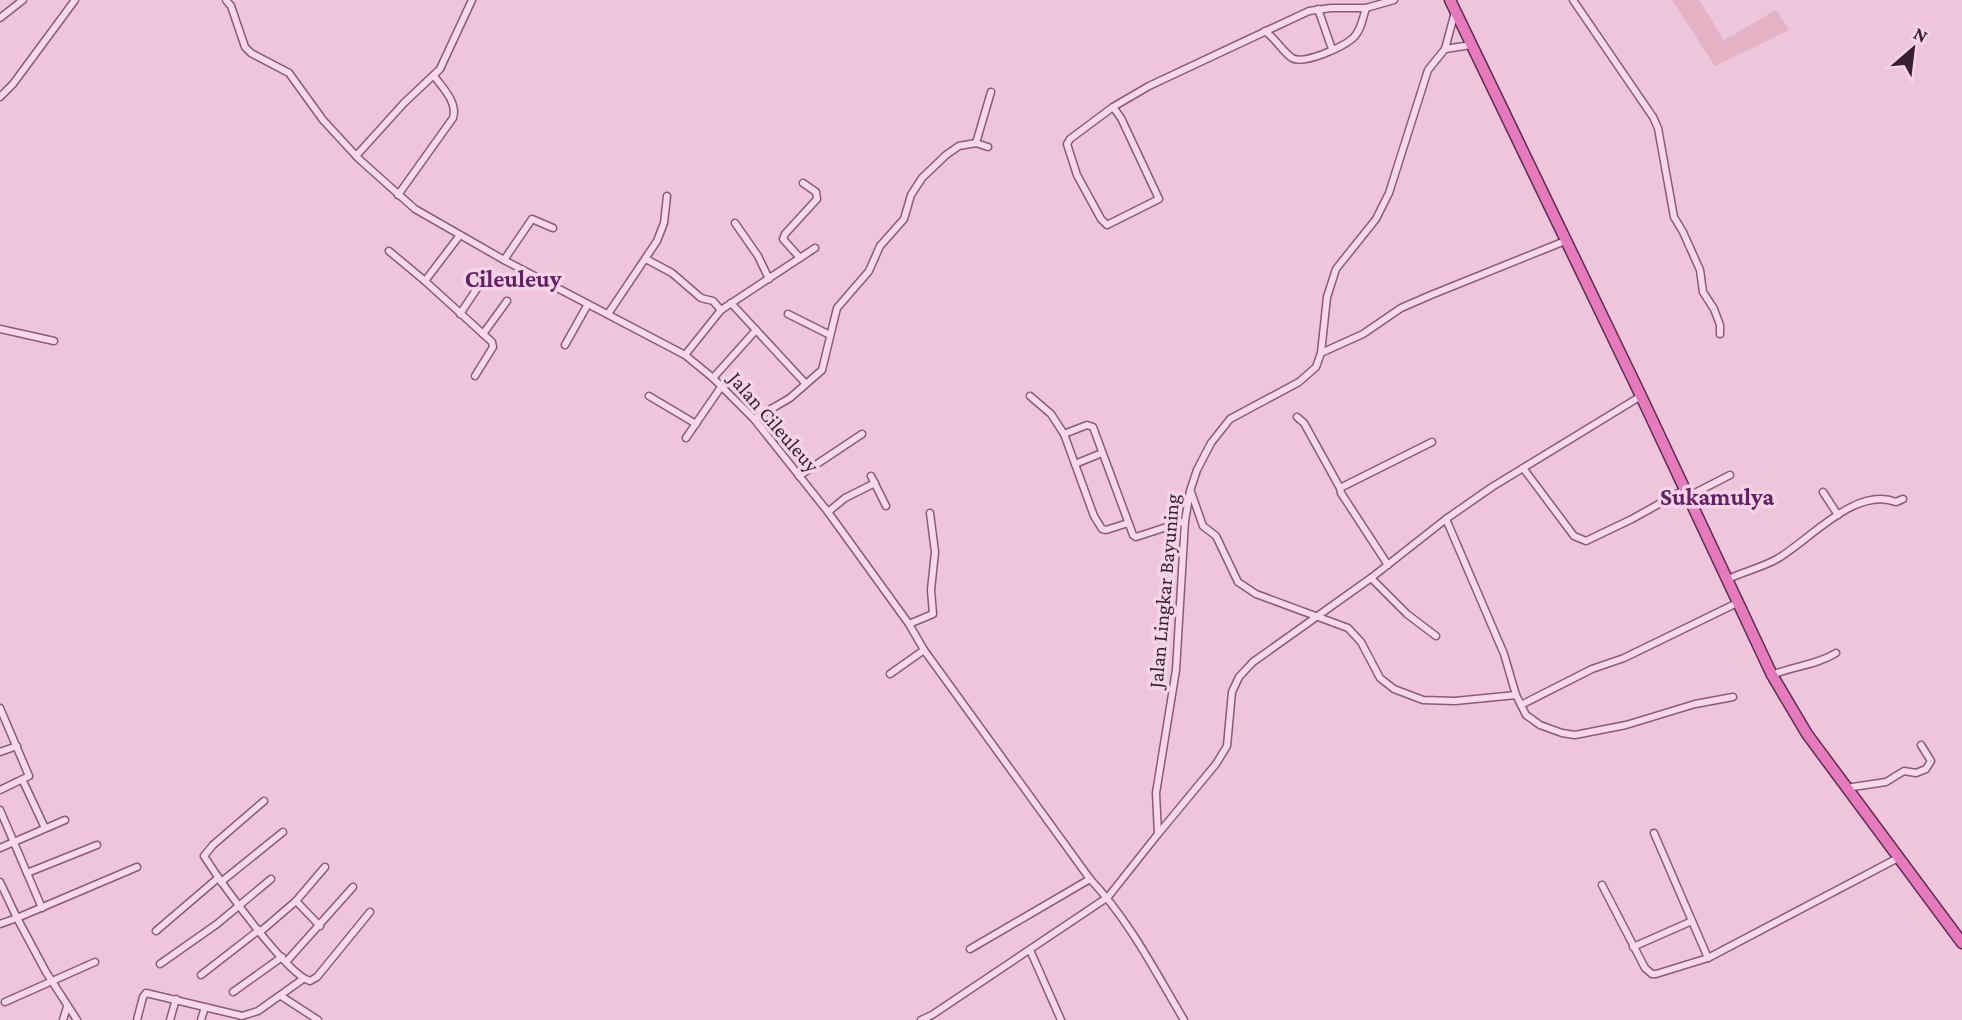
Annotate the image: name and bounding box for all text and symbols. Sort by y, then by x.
north arrow [1878,14,1948,84]
text: N [1910,22,1931,47]
district label: Cileuleuy [465,265,562,292]
street label: Jalan Cileuleuy [722,365,825,478]
district label: Sukamulya [1660,483,1774,510]
street label: Jalan Lingkar Bayuning [1143,493,1184,691]

